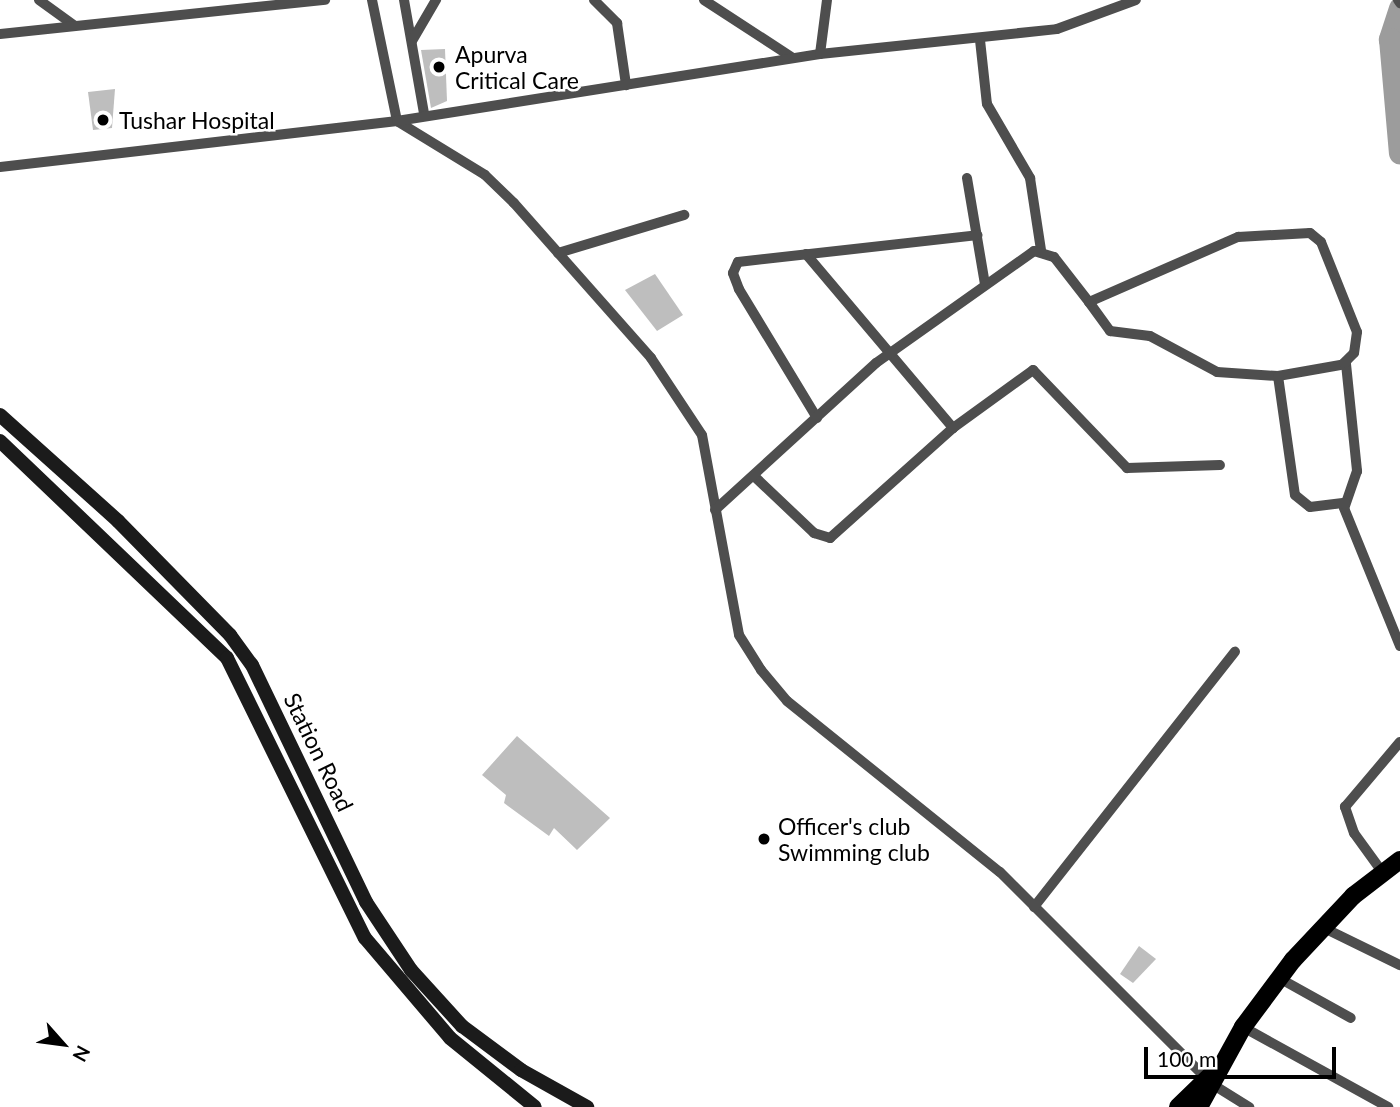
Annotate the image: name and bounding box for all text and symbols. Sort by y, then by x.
place label: Apurva Critical Care [455,40,579,94]
marker: Apurva Critical Care [429,57,449,77]
place label: Tushar Hospital [119,106,275,134]
marker: Tushar Hospital [93,110,113,130]
street label: Station Road [278,688,360,816]
place label: Officer's club Swimming club [778,812,930,866]
marker: Officer's club Swimming club [756,831,772,847]
north arrow [28,1009,98,1079]
scale bar [1148,1034,1340,1078]
text: N [68,1042,96,1066]
text: 100 m [1157,1046,1216,1071]

